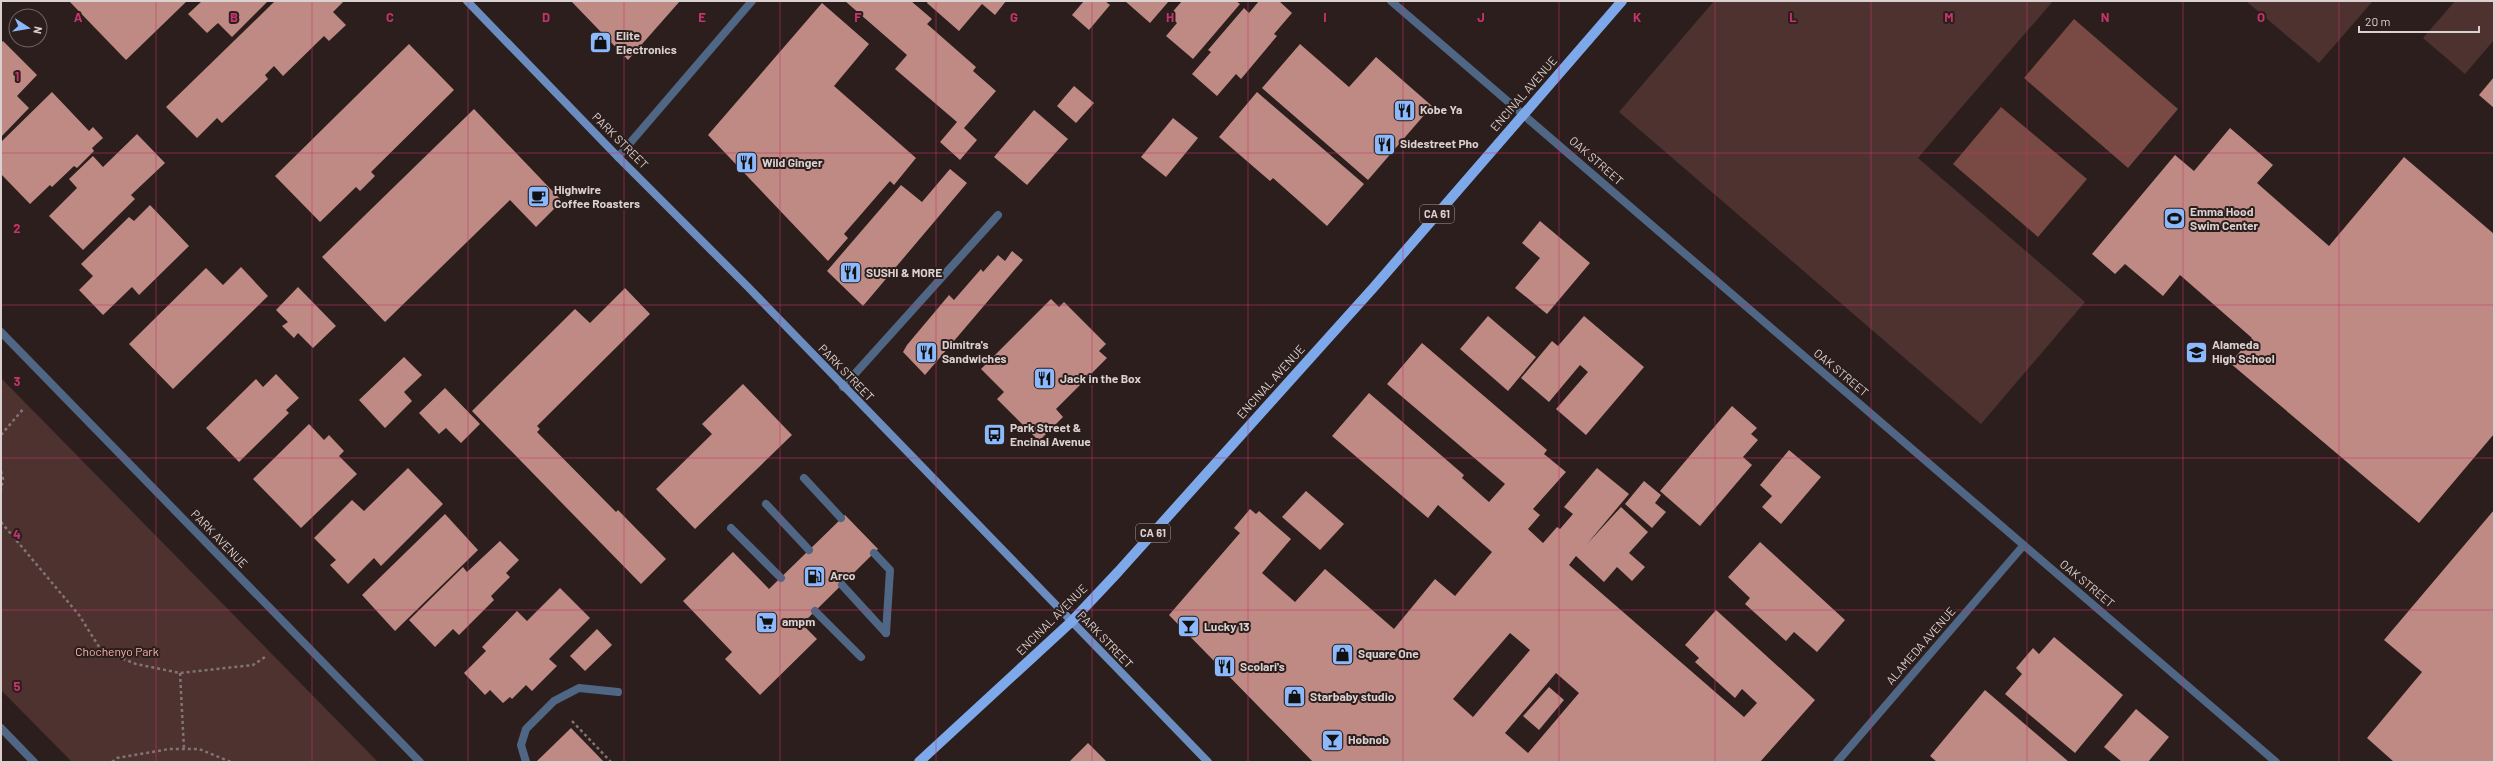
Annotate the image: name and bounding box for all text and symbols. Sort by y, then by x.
north arrow [8,8,48,48]
scale bar [2359,8,2479,34]
text: A [74,9,83,25]
text: B [230,9,238,25]
text: C [386,9,394,25]
text: D [542,9,550,25]
text: E [698,9,706,25]
text: F [854,9,862,25]
text: G [1010,9,1018,25]
text: H [1166,9,1174,25]
text: I [1323,9,1327,25]
text: J [1477,9,1485,25]
text: K [1633,9,1641,25]
text: L [1789,9,1797,25]
text: M [1944,9,1954,25]
text: N [2101,9,2109,25]
text: O [2257,9,2265,25]
text: 20 m [2365,14,2391,28]
text: N [31,25,45,35]
place label: Elite Electronics [616,28,677,56]
shop icon: Elite Electronics [588,30,614,56]
street label: ENCINAL AVENUE [1487,53,1559,134]
text: 1 [15,68,19,84]
restaurant icon: Kobe Ya [1392,97,1418,123]
place label: Kobe Ya [1420,102,1462,116]
street label: PARK STREET [590,109,652,171]
restaurant icon: Sidestreet Pho [1371,131,1397,157]
street label: OAK STREET [1567,133,1627,188]
place label: Sidestreet Pho [1400,136,1479,150]
restaurant icon: Wild Ginger [734,150,760,176]
place label: Wild Ginger [762,155,823,169]
place label: Highwire Coffee Roasters [554,182,640,210]
cafe icon: Highwire Coffee Roasters [526,184,552,210]
place label: Emma Hood Swim Center [2190,204,2258,232]
road number: CA 61 [1420,205,1454,223]
sports icon: Emma Hood Swim Center [2162,206,2188,232]
text: 2 [13,220,21,236]
restaurant icon: SUSHI & MORE [837,260,863,286]
place label: SUSHI & MORE [866,265,942,279]
place label: Dimitra's Sandwiches [942,337,1007,365]
place label: Alameda High School [2212,337,2275,365]
restaurant icon: Dimitra's Sandwiches [913,339,939,365]
school or university icon: Alameda High School [2183,339,2209,365]
street label: PARK STREET [816,341,877,404]
street label: ENCINAL AVENUE [1233,342,1307,421]
street label: OAK STREET [1812,345,1872,399]
restaurant icon: Jack in the Box [1031,366,1057,392]
place label: Jack in the Box [1060,371,1141,385]
text: 3 [13,373,21,389]
place label: Park Street & Encinal Avenue [1010,420,1091,448]
bus stop icon: Park Street & Encinal Avenue [981,422,1007,448]
street label: PARK AVENUE [189,506,251,570]
road number: CA 61 [1136,524,1170,542]
text: 4 [13,526,21,542]
street label: OAK STREET [2058,556,2118,610]
fuel station icon: Arco [802,563,828,589]
place label: Arco [830,568,856,582]
street label: ENCINAL AVENUE [1013,581,1090,658]
street label: ALAMEDA AVENUE [1883,604,1958,687]
street label: PARK STREET [1075,608,1136,671]
supermarket icon: ampm [753,609,779,635]
place label: ampm [782,614,815,628]
bar icon: Lucky 13 [1176,614,1202,640]
place label: Lucky 13 [1204,619,1249,633]
shop icon: Square One [1329,641,1355,667]
park label: Chochenyo Park [75,644,159,658]
place label: Square One [1358,646,1419,660]
restaurant icon: Scolari's [1212,654,1238,680]
place label: Scolari's [1240,659,1285,673]
text: 5 [13,678,21,694]
shop icon: Starbaby studio [1281,684,1307,710]
place label: Starbaby studio [1310,689,1395,703]
bar icon: Hobnob [1319,727,1345,753]
place label: Hobnob [1348,732,1389,746]

